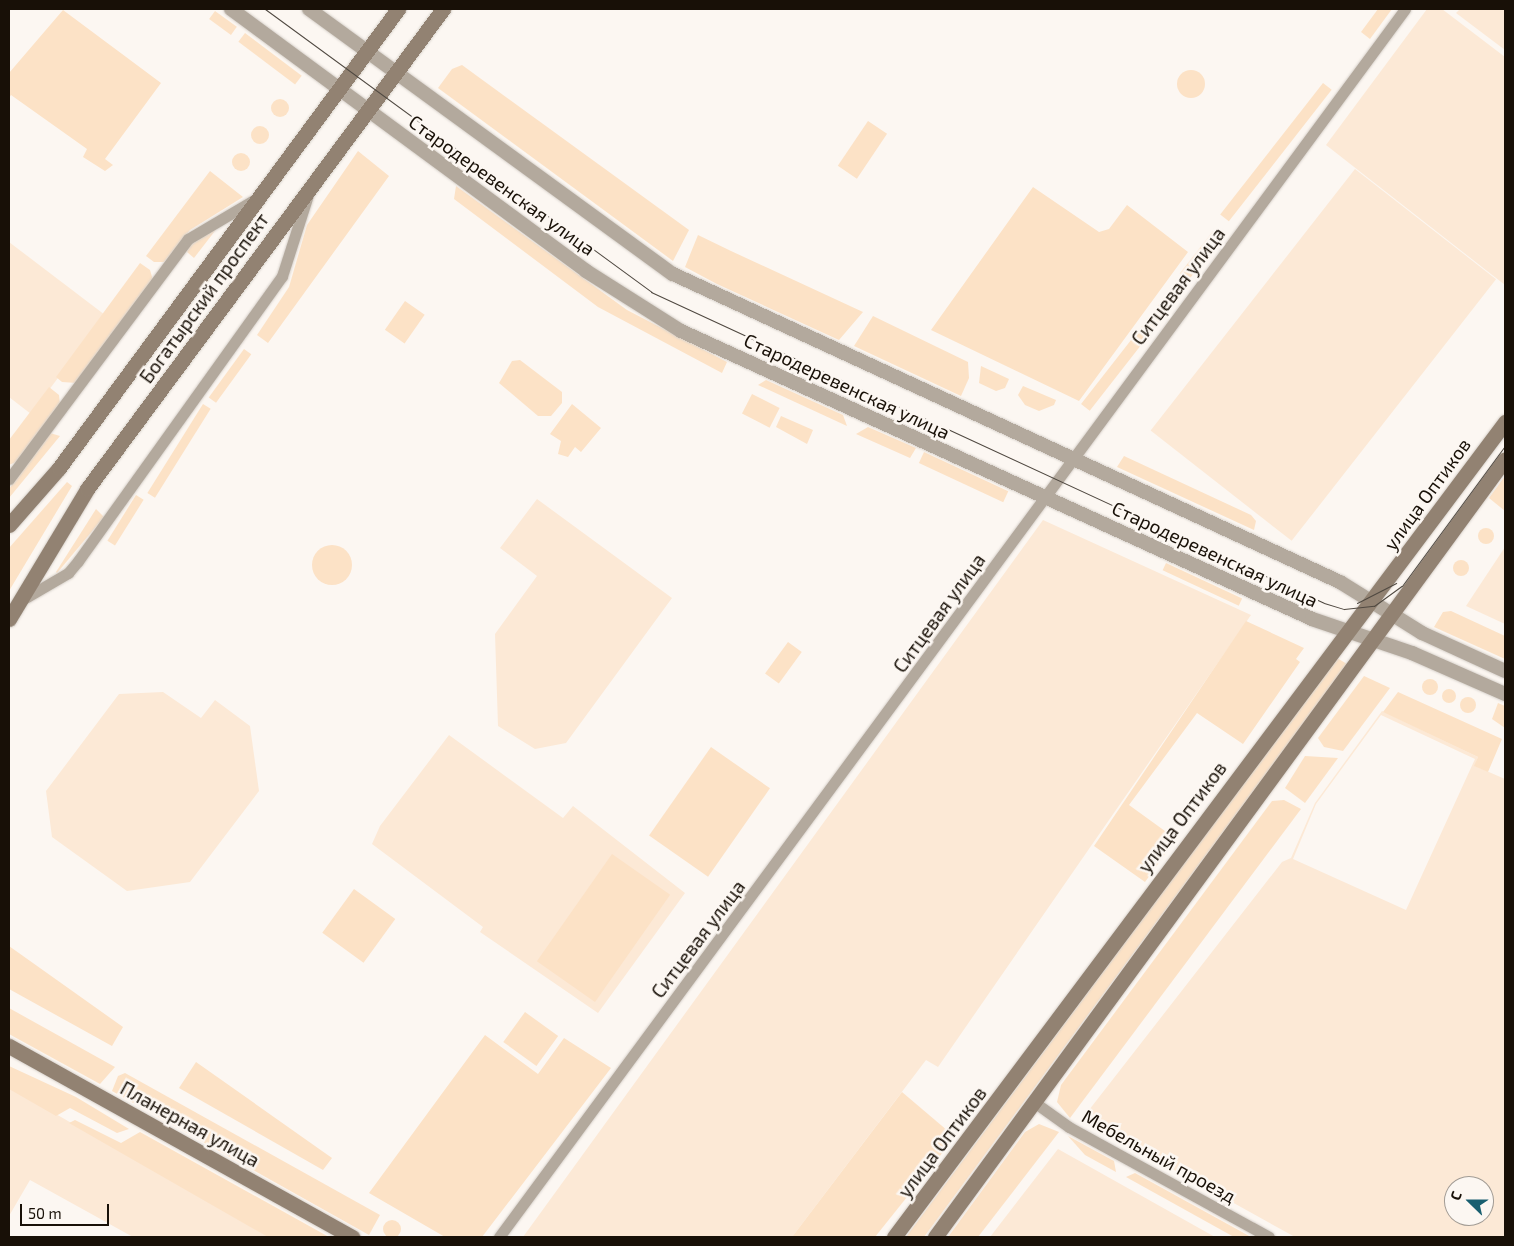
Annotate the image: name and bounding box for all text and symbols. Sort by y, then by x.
street label: Стародеревенская улица [405,110,599,260]
street label: Богатырский проспект [135,209,273,387]
street label: Ситцевая улица [1126,223,1230,349]
street label: Стародеревенская улица [740,328,954,444]
street label: улица Оптиков [1379,434,1475,554]
street label: Стародеревенская улица [1108,496,1322,612]
street label: Ситцевая улица [888,549,990,677]
street label: улица Оптиков [1133,757,1231,877]
street label: Ситцевая улица [646,876,750,1002]
street label: Планерная улица [116,1076,264,1172]
street label: улица Оптиков [893,1082,991,1202]
street label: Мебельный проезд [1078,1104,1240,1208]
north arrow [1444,1176,1494,1226]
text: С [1446,1189,1465,1203]
scale bar [22,1194,111,1226]
text: 50 m [28,1204,62,1222]

